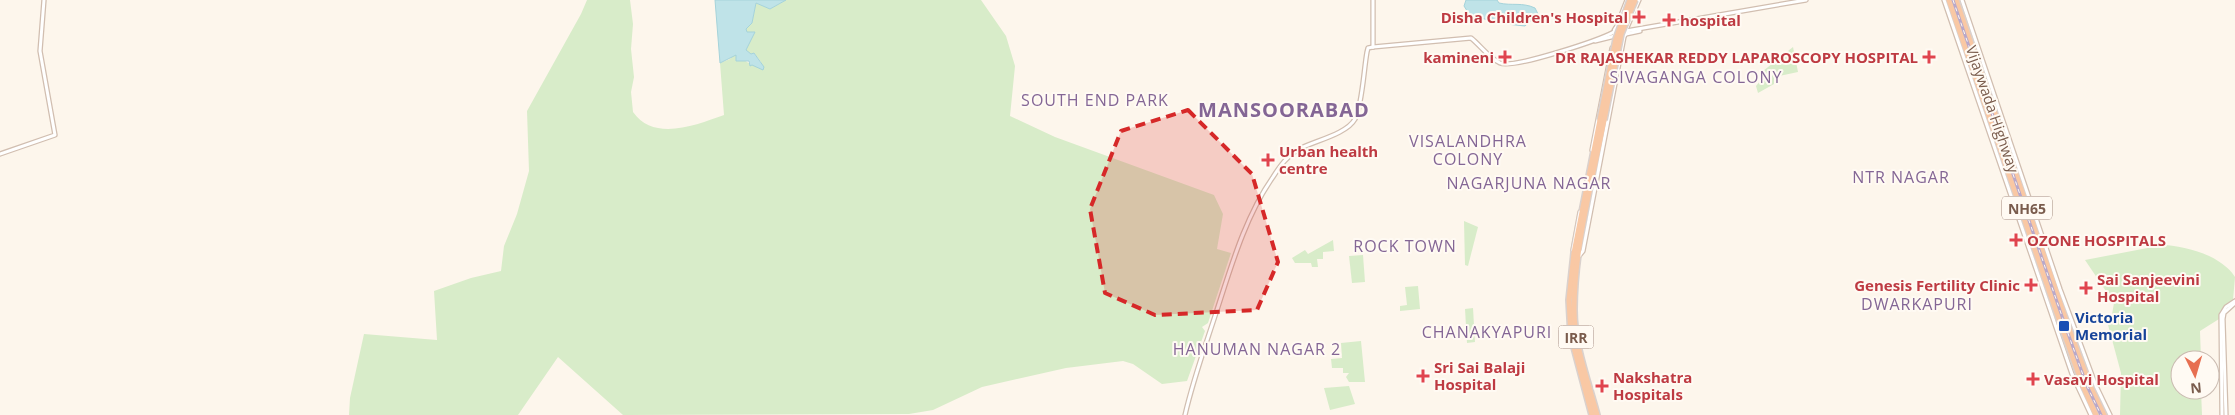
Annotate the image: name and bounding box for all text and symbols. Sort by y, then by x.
place label: Disha Children's Hospital [1441,7,1628,27]
marker: Disha Children's Hospital [1632,10,1646,24]
place label: hospital [1680,10,1741,30]
marker: hospital [1662,13,1676,27]
street label: Vijaywada Highway [1962,43,2024,176]
place label: kamineni [1423,47,1494,67]
place label: DR RAJASHEKAR REDDY LAPAROSCOPY HOSPITAL [1555,47,1918,67]
marker: kamineni [1498,50,1512,64]
marker: DR RAJASHEKAR REDDY LAPAROSCOPY HOSPITAL [1922,50,1936,64]
district label: SIVAGANGA COLONY [1610,66,1782,88]
district label: SOUTH END PARK [1021,89,1169,111]
district label: MANSOORABAD [1198,96,1370,123]
district label: VISALANDHRA COLONY [1409,130,1527,170]
place label: Urban health centre [1279,141,1378,178]
marker: Urban health centre [1261,153,1275,167]
district label: NTR NAGAR [1852,166,1950,188]
district label: NAGARJUNA NAGAR [1447,172,1611,194]
road number: NH65 [2002,197,2052,220]
place label: OZONE HOSPITALS [2027,230,2166,250]
marker: OZONE HOSPITALS [2009,233,2023,247]
district label: ROCK TOWN [1353,235,1457,257]
place label: Sai Sanjeevini Hospital [2097,269,2200,306]
place label: Genesis Fertility Clinic [1854,275,2020,295]
marker: Genesis Fertility Clinic [2024,278,2038,292]
marker: Sai Sanjeevini Hospital [2079,281,2093,295]
district label: DWARKAPURI [1861,293,1973,315]
place label: Victoria Memorial [2075,307,2147,344]
marker: Victoria Memorial [2057,319,2071,333]
district label: CHANAKYAPURI [1422,321,1552,343]
road number: IRR [1558,326,1594,348]
district label: HANUMAN NAGAR 2 [1173,338,1341,360]
north arrow [2170,350,2220,400]
place label: Sri Sai Balaji Hospital [1434,357,1525,394]
place label: Nakshatra Hospitals [1613,367,1692,404]
marker: Sri Sai Balaji Hospital [1416,369,1430,383]
place label: Vasavi Hospital [2044,369,2159,389]
marker: Vasavi Hospital [2026,372,2040,386]
text: N [2190,378,2203,398]
marker: Nakshatra Hospitals [1595,379,1609,393]

